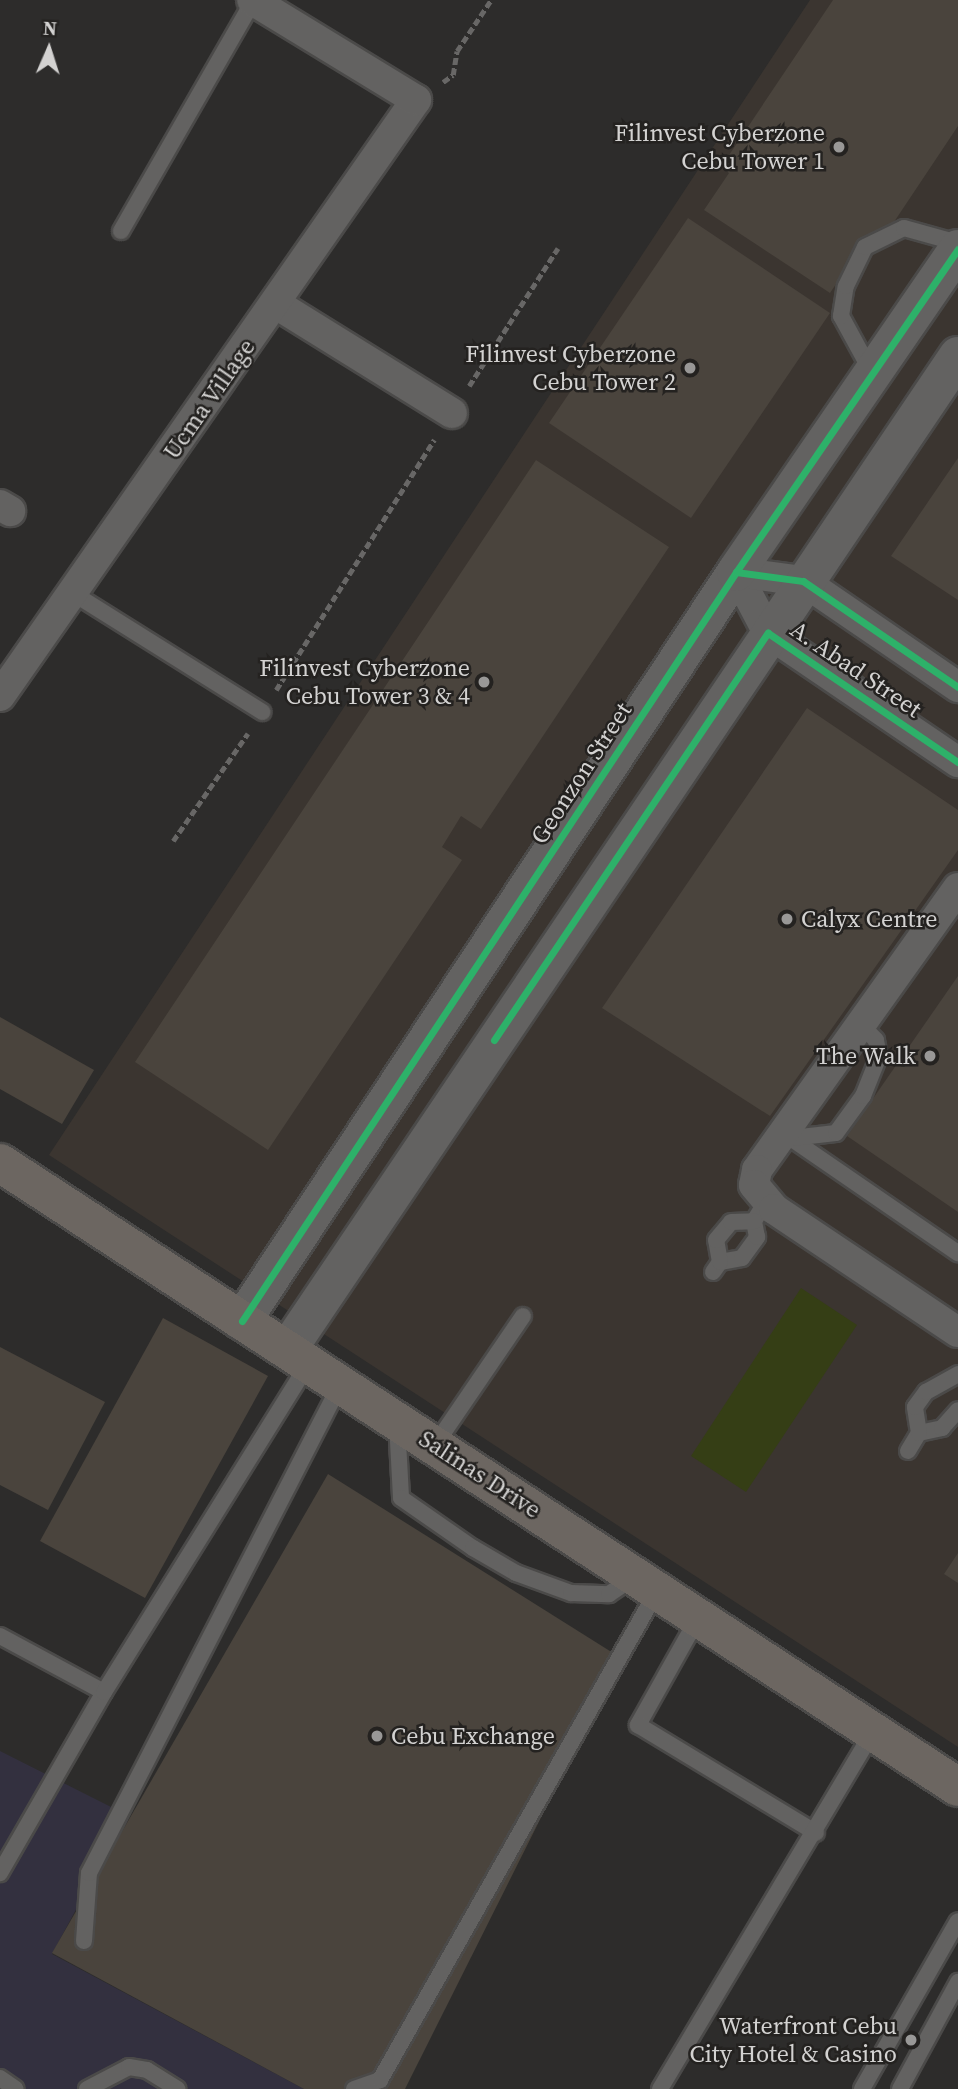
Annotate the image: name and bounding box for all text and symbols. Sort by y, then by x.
north arrow [14,14,84,84]
text: N [43,15,58,41]
place label: Filinvest Cyberzone Cebu Tower 1 [614,119,825,175]
marker: Filinvest Cyberzone Cebu Tower 1 [831,139,847,155]
street label: Ucma Village [157,333,261,465]
place label: Filinvest Cyberzone Cebu Tower 2 [465,340,676,396]
marker: Filinvest Cyberzone Cebu Tower 2 [682,360,698,376]
street label: A. Abad Street [785,615,927,723]
place label: Filinvest Cyberzone Cebu Tower 3 & 4 [259,654,470,710]
marker: Filinvest Cyberzone Cebu Tower 3 & 4 [476,674,492,690]
street label: Geonzon Street [525,697,637,849]
place label: Calyx Centre [801,905,938,933]
marker: Calyx Centre [779,911,795,927]
place label: The Walk [815,1042,916,1070]
marker: The Walk [922,1048,938,1064]
street label: Salinas Drive [414,1424,546,1524]
place label: Cebu Exchange [391,1722,555,1750]
marker: Cebu Exchange [369,1728,385,1744]
place label: Waterfront Cebu City Hotel & Casino [690,2012,897,2068]
marker: Waterfront Cebu City Hotel & Casino [903,2032,919,2048]

